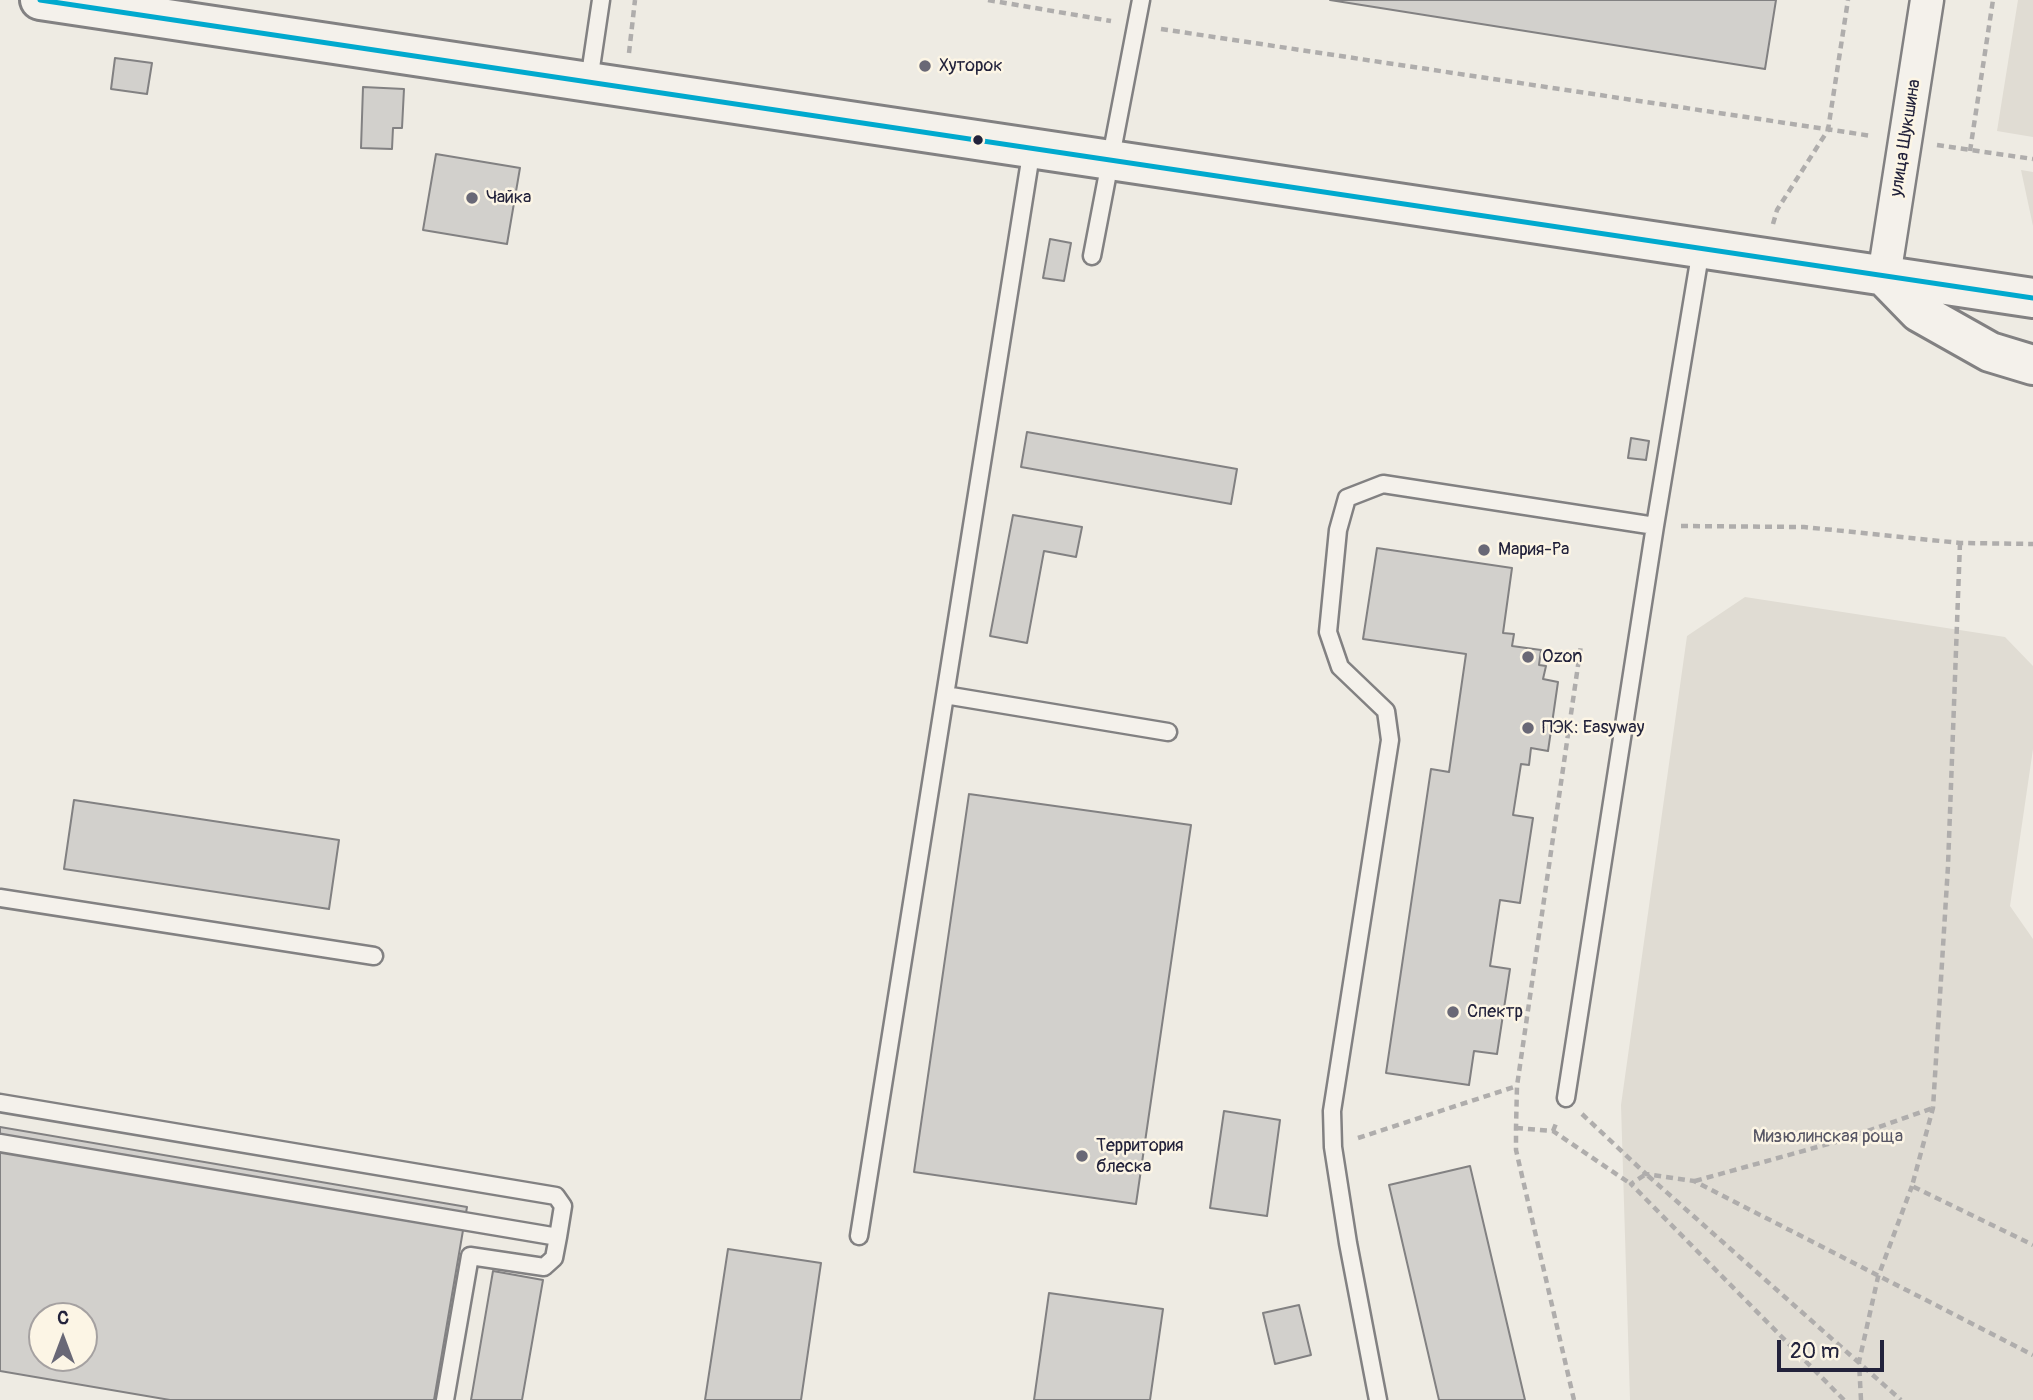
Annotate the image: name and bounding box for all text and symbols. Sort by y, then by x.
place label: Хуторок [939,55,1002,77]
marker: Хуторок [917,58,933,74]
street label: улица Шукшина [1886,78,1926,198]
unlabelled marker [971,133,985,147]
place label: Чайка [486,187,531,209]
marker: Чайка [464,190,480,206]
place label: Мария-Ра [1498,539,1569,561]
marker: Мария-Ра [1476,542,1492,558]
place label: Ozon [1542,646,1582,668]
marker: Ozon [1520,649,1536,665]
place label: ПЭК: Easyway [1542,717,1644,739]
marker: ПЭК: Easyway [1520,720,1536,736]
place label: Спектр [1467,1001,1523,1023]
marker: Спектр [1445,1004,1461,1020]
park label: Мизюлинская роща [1753,1126,1903,1148]
place label: Территория блеска [1096,1135,1184,1178]
marker: Территория блеска [1074,1148,1090,1164]
north arrow [28,1302,98,1372]
text: С [57,1306,69,1330]
scale bar [1781,1326,1888,1370]
text: 20 m [1790,1338,1839,1365]

